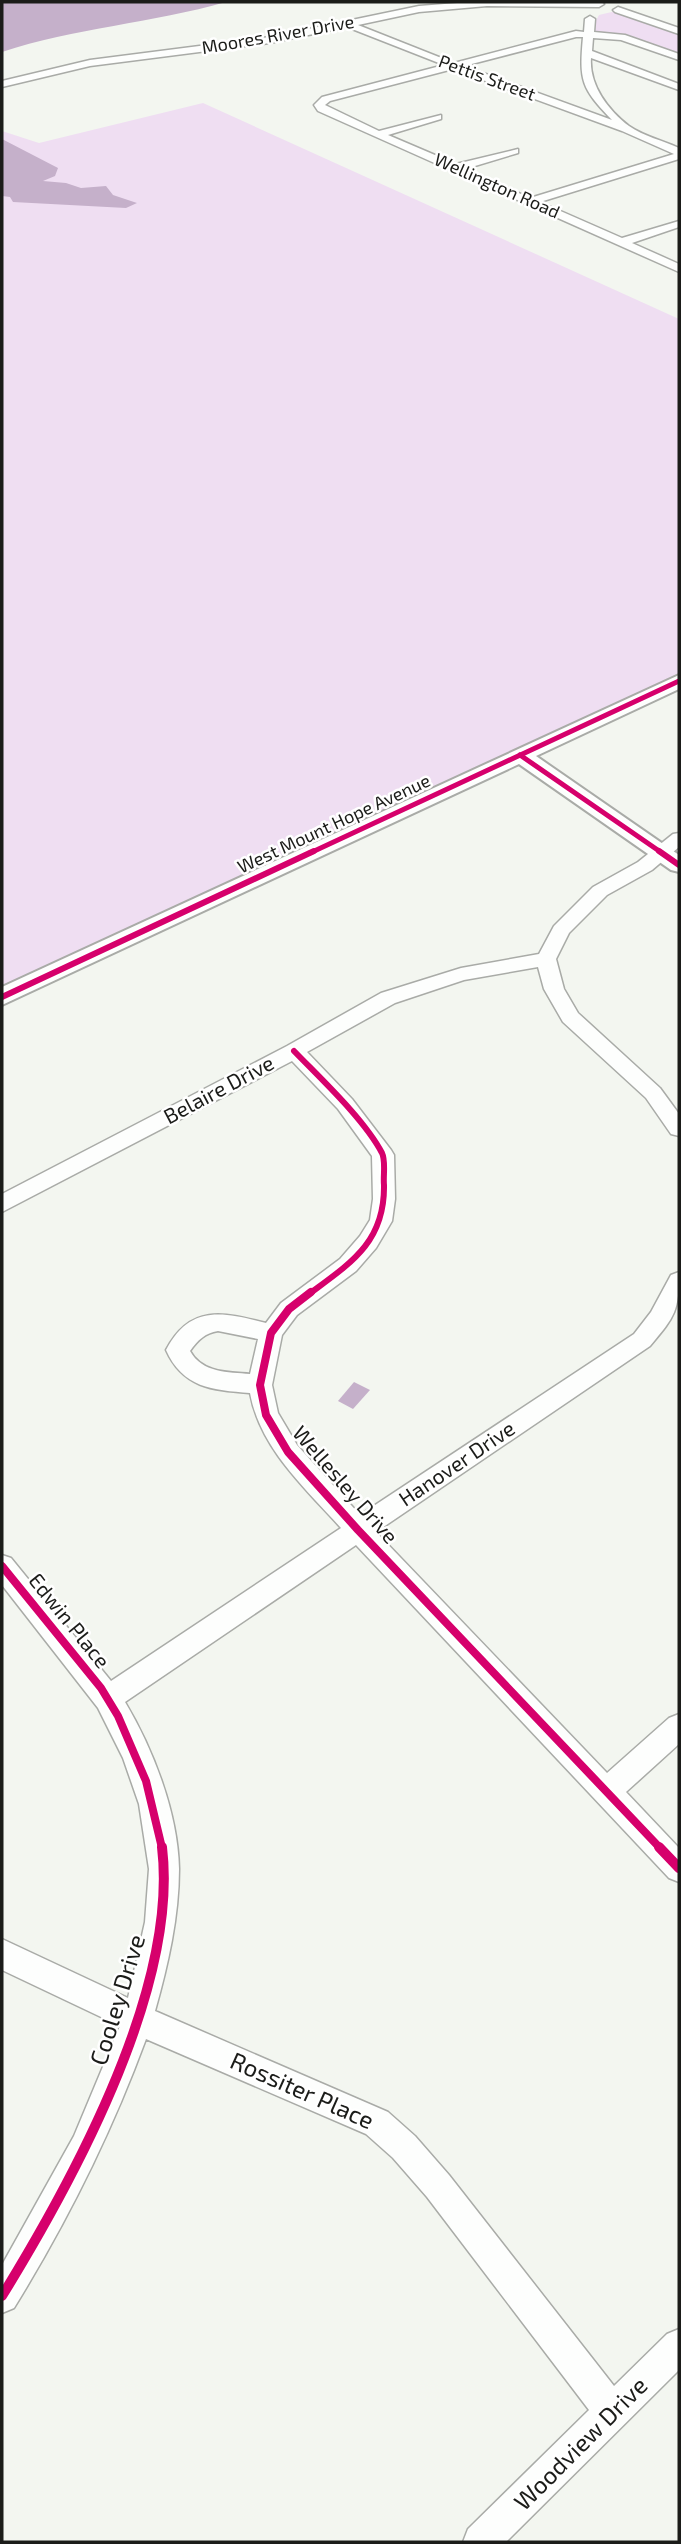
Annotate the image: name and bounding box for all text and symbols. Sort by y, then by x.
street label: Moores River Drive [200,10,356,58]
street label: Pettis Street [436,49,539,105]
street label: Wellington Road [431,148,564,223]
street label: West Mount Hope Avenue [234,769,434,877]
street label: Belaire Drive [159,1049,278,1128]
street label: Hanover Drive [393,1415,519,1511]
street label: Wellesley Drive [288,1420,404,1548]
street label: Edwin Place [24,1568,116,1673]
street label: Cooley Drive [83,1931,150,2069]
street label: Rossiter Place [226,2045,379,2134]
street label: Woodview Drive [507,2370,653,2516]

